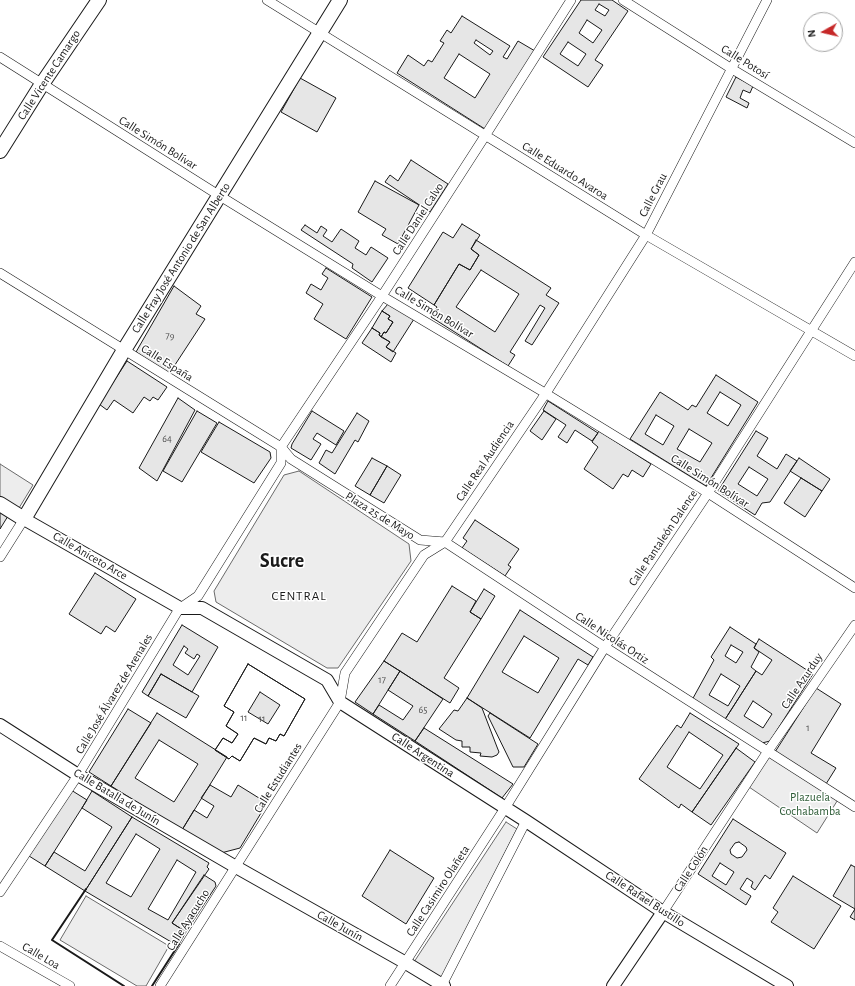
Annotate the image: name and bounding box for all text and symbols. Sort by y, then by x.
north arrow [803,12,843,52]
street label: Calle Vicente Camargo [14,27,84,123]
text: N [806,29,818,38]
street label: Calle Potosí [718,42,772,82]
street label: Calle Simón Bolívar [116,113,200,173]
street label: Calle Eduardo Avaroa [519,139,611,203]
street label: Calle Grau [636,171,670,219]
street label: Calle Fray José Antonio de San Alberto [129,180,233,336]
street label: Calle Daniel Calvo [389,180,447,258]
street label: Calle Simón Bolívar [392,283,476,341]
house number: 79 [166,330,174,342]
street label: Calle España [138,341,196,385]
street label: Calle Real Audiencia [453,418,517,504]
house number: 64 [162,433,172,445]
street label: Calle Simón Bolívar [668,451,752,511]
street label: Calle Pantaleón Dalence [626,487,700,589]
street label: Plaza 25 de Mayo [343,489,417,543]
street label: Calle Aniceto Arce [50,529,130,583]
district label: Sucre [260,549,304,573]
district label: CENTRAL [271,588,327,604]
street label: Calle Nicolás Ortiz [572,609,652,667]
street label: Calle José Álvarez de Arenales [72,631,156,757]
street label: Calle Azurduy [778,650,826,712]
house number: 17 [378,674,386,686]
house number: 65 [419,704,427,716]
house number: 11 [241,712,247,724]
house number: 11 [259,713,265,725]
house number: 1 [806,722,810,734]
street label: Calle Argentina [389,729,457,781]
street label: Calle Estudiantes [251,740,305,816]
street label: Calle Batalla de Junín [71,765,163,829]
park label: Plazuela Cochabamba [779,790,841,818]
street label: Calle Casimiro Olañeta [403,843,473,939]
street label: Calle Colón [671,843,711,895]
street label: Calle Rafael Bustillo [602,868,688,930]
street label: Calle Ayacucho [163,887,213,953]
street label: Calle Junín [315,908,365,944]
street label: Calle Loa [19,939,63,973]

